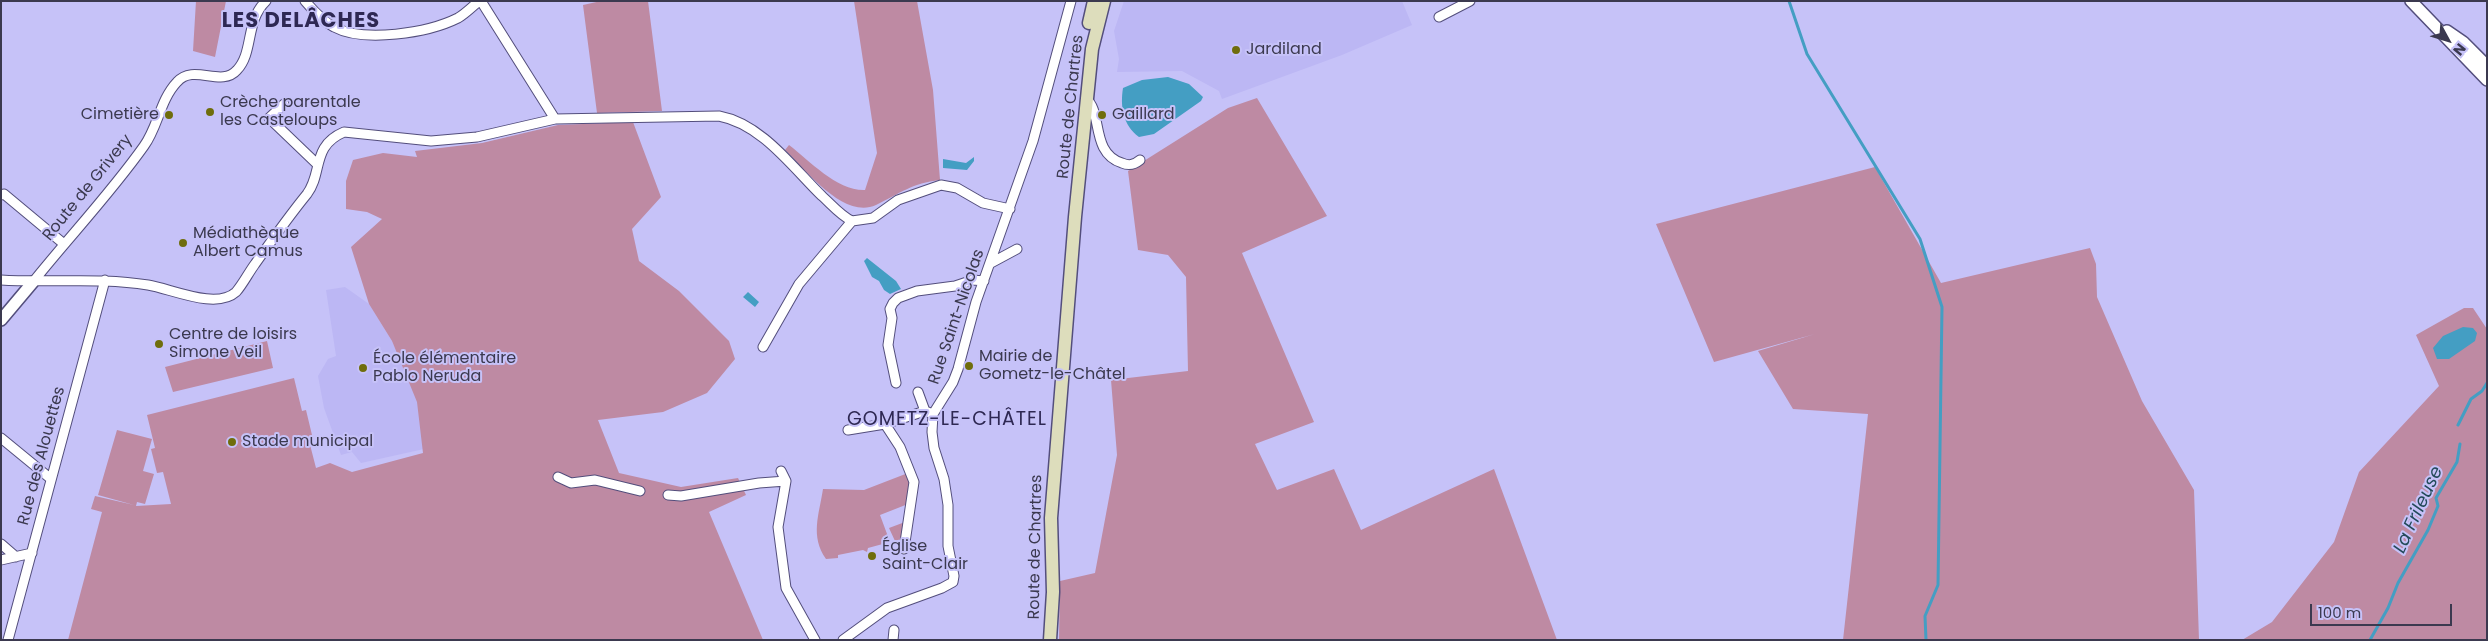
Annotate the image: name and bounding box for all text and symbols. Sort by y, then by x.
district label: LES DELÂCHES [220,9,382,35]
north arrow [2423,15,2473,65]
street label: Route de Chartres [1054,34,1088,180]
text: N [2449,39,2471,60]
place label: Jardiland [1246,40,1322,60]
marker: Jardiland [1230,44,1242,56]
place label: Crèche parentale les Casteloups [220,93,361,131]
place label: Cimetière [81,105,159,125]
place label: Gaillard [1112,105,1175,125]
marker: Crèche parentale les Casteloups [204,106,216,118]
marker: Cimetière [163,109,175,121]
marker: Gaillard [1096,109,1108,121]
street label: Route de Grivery [39,131,137,245]
place label: Médiathèque Albert Camus [193,224,303,262]
marker: Médiathèque Albert Camus [177,237,189,249]
street label: Rue Saint-Nicolas [925,247,989,387]
place label: Centre de loisirs Simone Veil [169,325,297,363]
marker: Centre de loisirs Simone Veil [153,338,165,350]
place label: Mairie de Gometz-le-Châtel [979,347,1126,385]
place label: École élémentaire Pablo Neruda [373,349,516,387]
marker: Mairie de Gometz-le-Châtel [963,360,975,372]
marker: École élémentaire Pablo Neruda [357,362,369,374]
street label: Rue des Alouettes [14,385,70,527]
district label: GOMETZ-LE-CHÂTEL [845,409,1049,431]
place label: Stade municipal [242,432,373,452]
marker: Stade municipal [226,436,238,448]
water label: La Frileuse [2390,463,2448,557]
street label: Route de Chartres [1025,475,1047,619]
place label: Église Saint-Clair [882,537,968,575]
marker: Église Saint-Clair [866,550,878,562]
scale bar [2313,594,2456,626]
text: 100 m [2318,602,2361,623]

